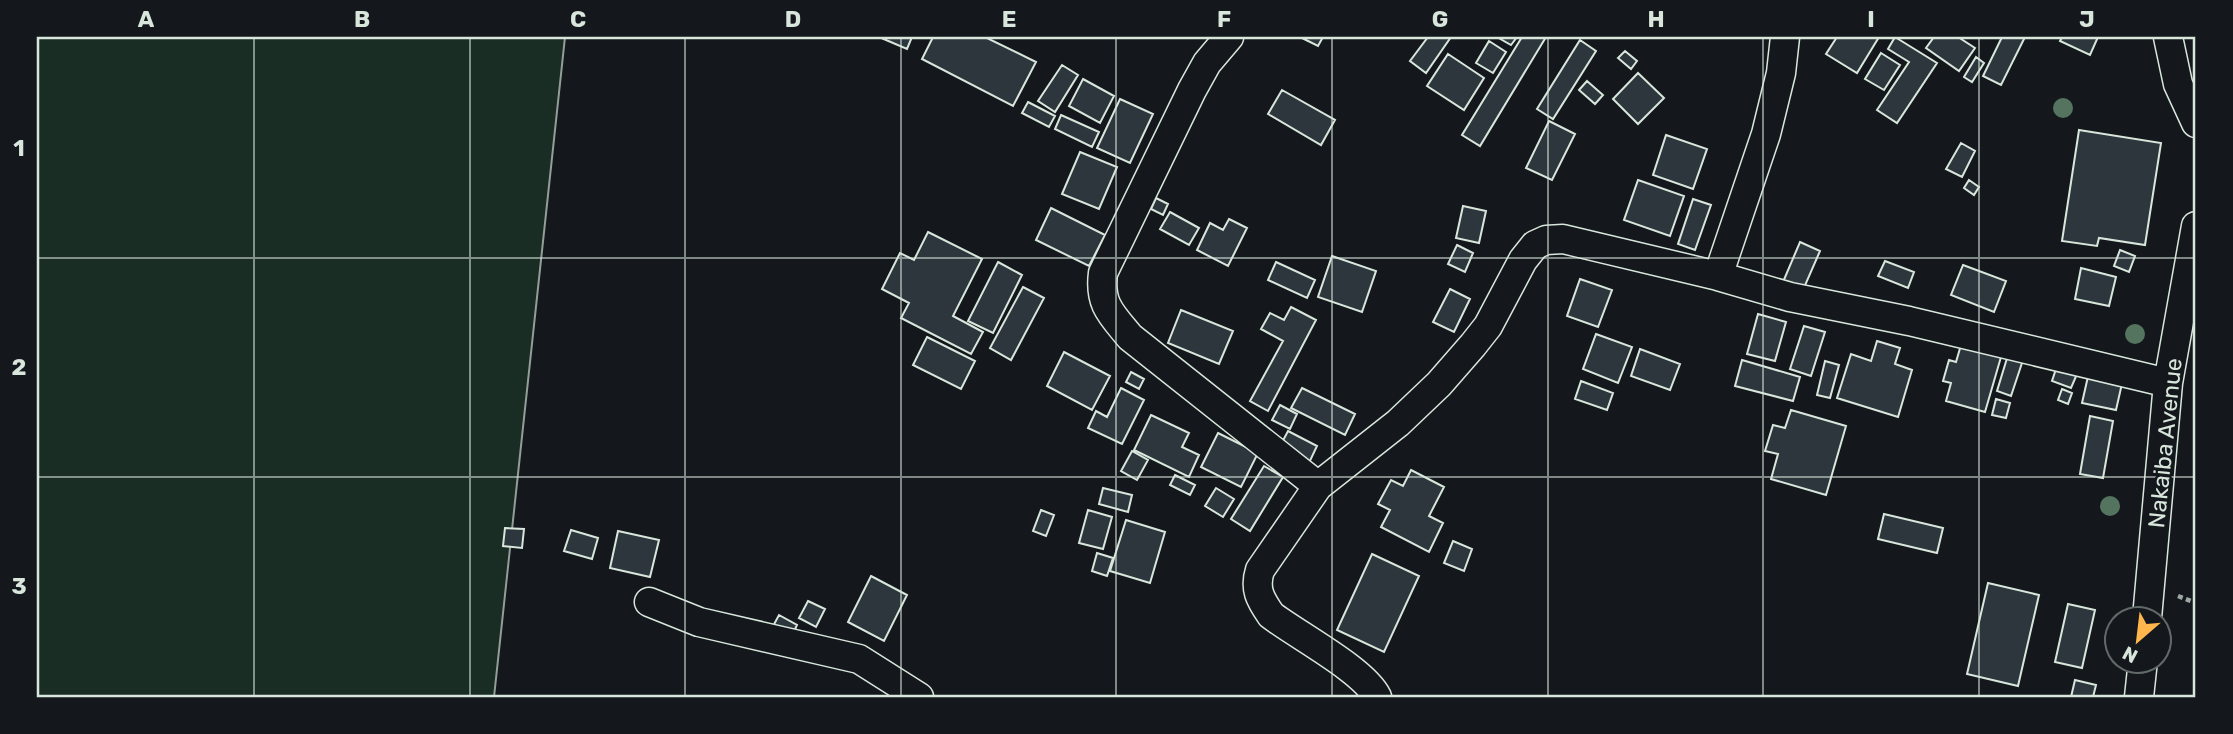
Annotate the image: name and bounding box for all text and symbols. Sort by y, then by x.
text: A [138,5,155,33]
text: B [354,5,370,33]
text: C [570,5,586,33]
text: D [785,5,801,33]
text: E [1002,5,1016,33]
text: F [1217,5,1231,33]
text: G [1432,5,1448,33]
text: H [1647,5,1665,33]
text: I [1867,5,1875,33]
text: J [2079,5,2095,33]
text: 1 [13,134,25,162]
text: 2 [12,353,26,381]
street label: Nakaiba Avenue [2142,357,2188,529]
text: 3 [11,572,27,600]
north arrow [2104,604,2174,674]
text: N [2119,641,2142,668]

